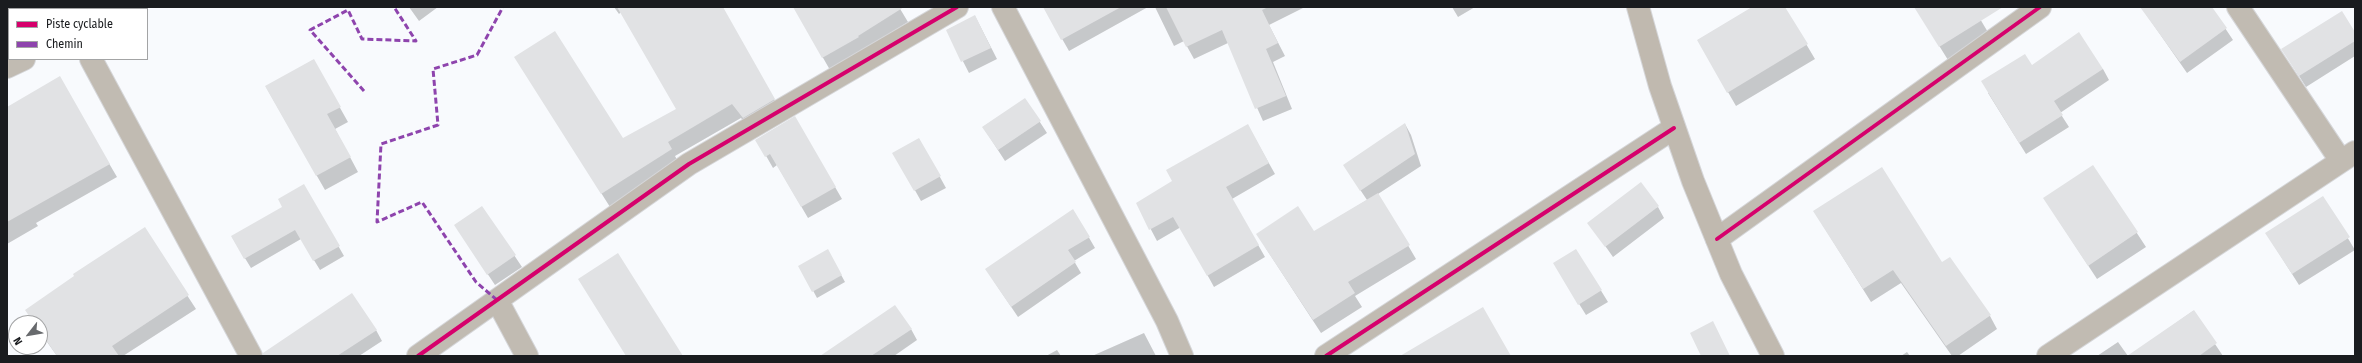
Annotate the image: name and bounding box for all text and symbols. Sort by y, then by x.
legend [8,8,148,60]
text: Piste cyclable [46,17,113,31]
text: Chemin [46,37,83,51]
north arrow [8,315,48,355]
text: N [11,335,25,347]

